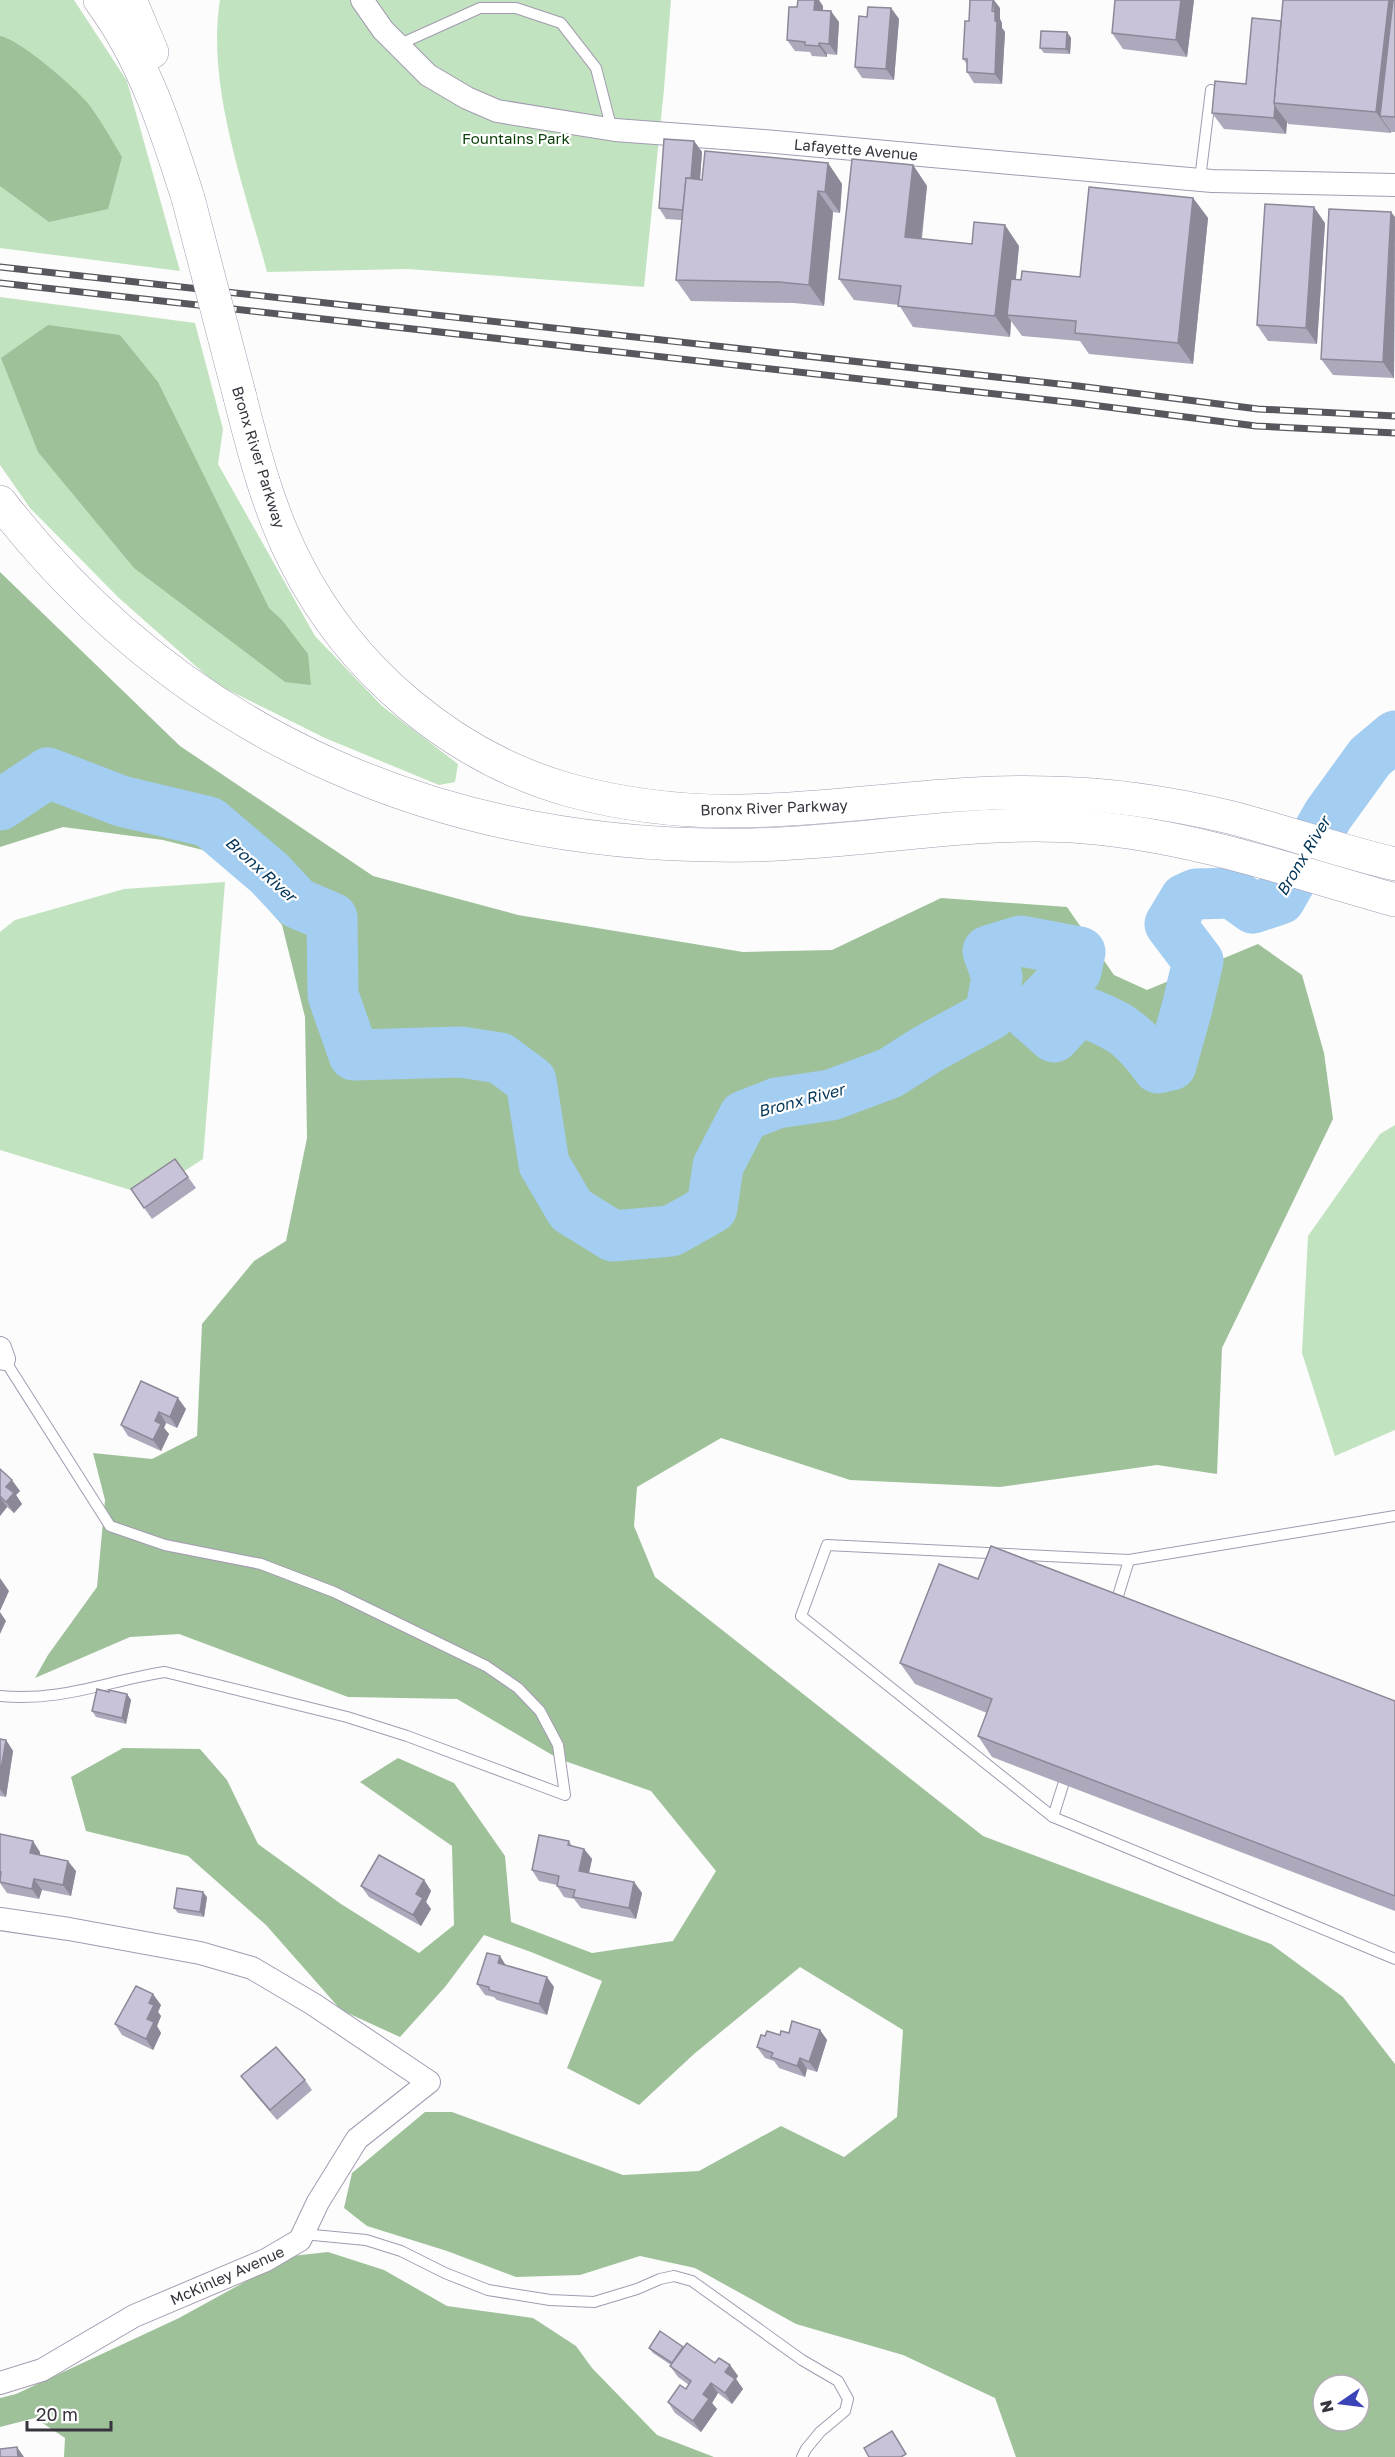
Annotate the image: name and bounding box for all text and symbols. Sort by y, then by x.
park label: Fountains Park [462,129,570,147]
street label: Lafayette Avenue [793,135,919,163]
street label: Bronx River Parkway [229,384,289,531]
street label: Bronx River Parkway [700,795,849,819]
water label: Bronx River [1272,811,1336,899]
water label: Bronx River [221,832,303,908]
water label: Bronx River [756,1078,849,1121]
street label: McKinley Avenue [167,2242,287,2308]
north arrow [1311,2373,1371,2433]
scale bar [27,2394,111,2432]
text: N [1315,2398,1338,2415]
text: 20 m [36,2403,78,2425]

